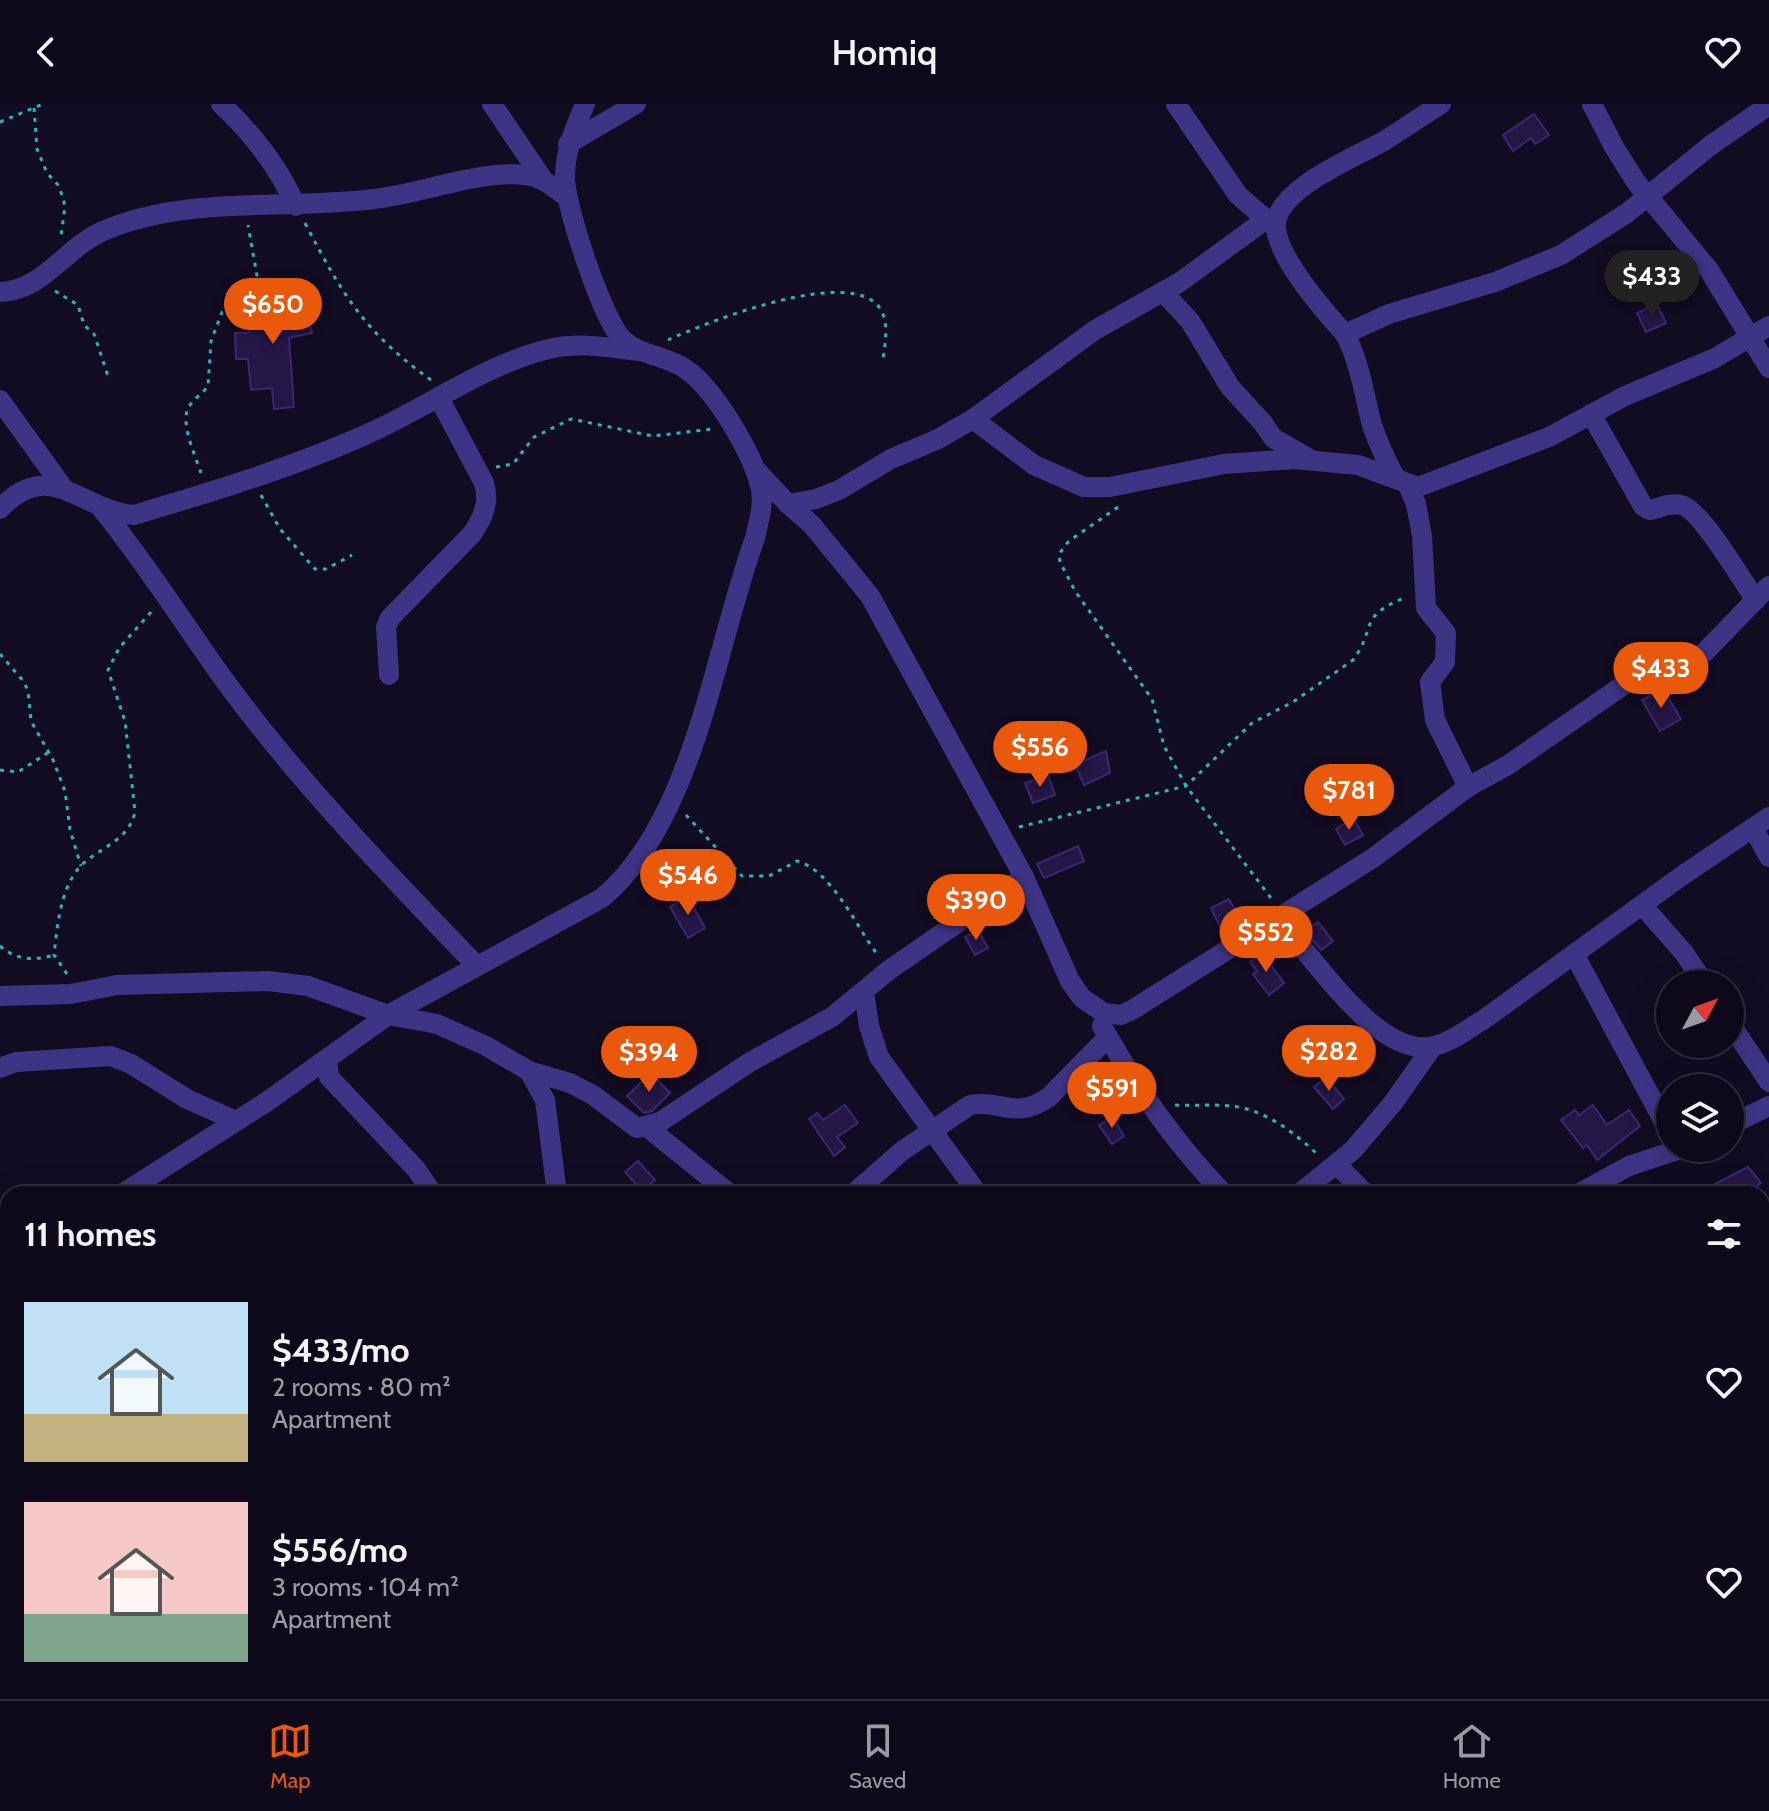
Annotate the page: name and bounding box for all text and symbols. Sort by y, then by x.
icon: back [24,30,68,74]
text: Homiq [832,30,937,74]
icon: heart [1701,30,1745,74]
pin: $433 [1605,250,1699,318]
text: $433 [1622,260,1682,292]
pin: $650 [226,278,320,346]
text: $650 [242,288,304,320]
pin: $433 [1614,642,1708,710]
text: $433 [1631,652,1691,684]
pin: $556 [993,721,1087,789]
text: $556 [1011,731,1069,763]
pin: $781 [1302,764,1396,832]
text: $781 [1322,774,1376,806]
pin: $546 [641,849,735,917]
text: $546 [658,859,718,891]
pin: $390 [929,874,1023,942]
text: $390 [945,884,1007,916]
pin: $552 [1219,906,1313,974]
text: $552 [1238,916,1294,948]
north arrow [1656,970,1744,1058]
map controls [1656,970,1744,1162]
pin: $282 [1282,1025,1376,1093]
pin: $394 [602,1026,696,1094]
text: $282 [1300,1035,1358,1067]
text: $394 [619,1036,679,1068]
pin: $591 [1065,1062,1159,1130]
text: $591 [1085,1072,1139,1104]
button: layers [1656,1074,1744,1162]
icon: filters [1702,1212,1746,1256]
text: 11 homes [24,1213,156,1255]
text: $433/mo [272,1329,410,1371]
icon: home [88,1334,184,1430]
icon: heart [1702,1360,1746,1404]
text: 2 rooms · 80 m² [272,1371,451,1403]
text: Apartment [272,1403,391,1435]
text: $556/mo [272,1529,408,1571]
icon: home [88,1534,184,1630]
icon: heart [1702,1560,1746,1604]
text: 3 rooms · 104 m² [272,1571,459,1603]
text: Apartment [272,1603,391,1635]
tab: Map [268,1719,312,1794]
tab: Saved [849,1719,906,1794]
tab: Home [1443,1719,1501,1794]

